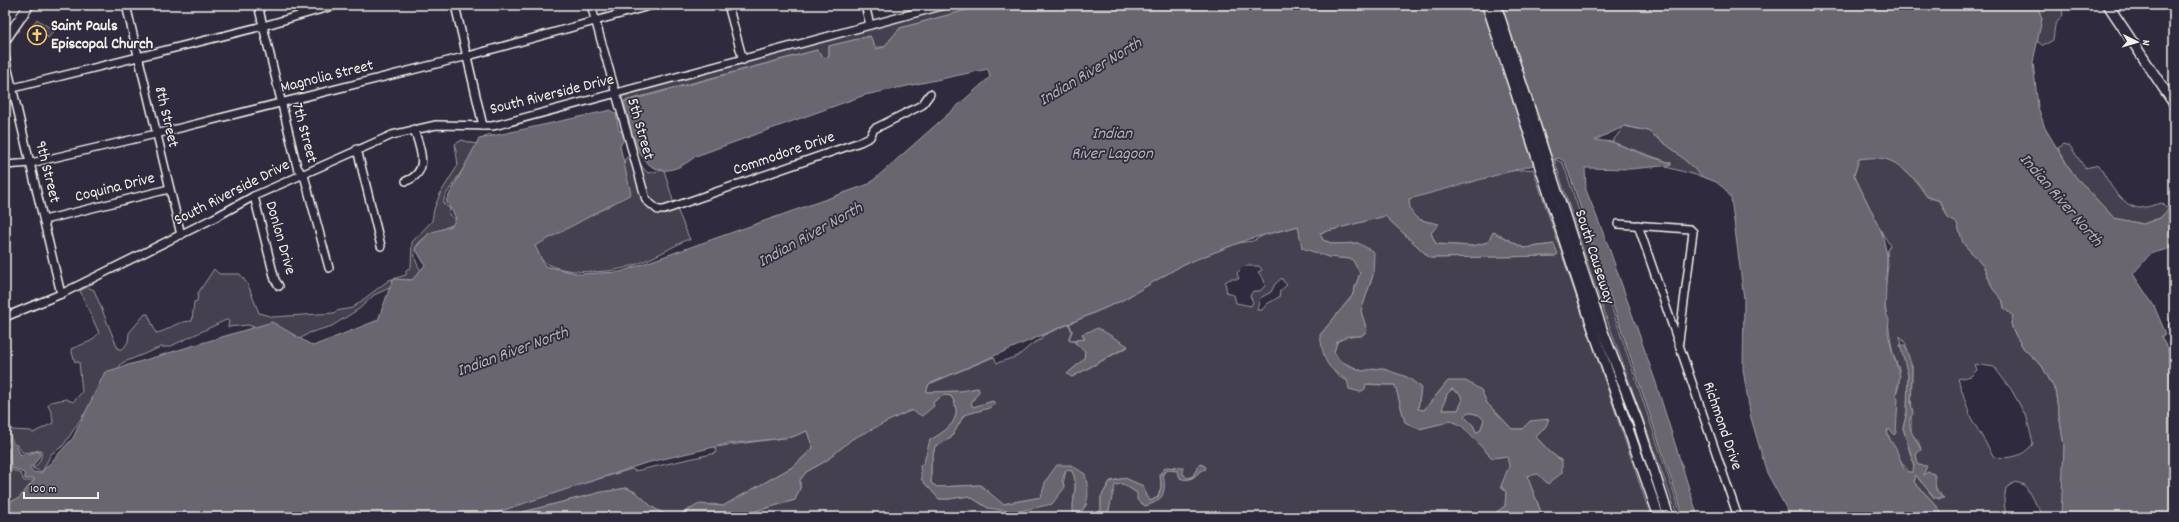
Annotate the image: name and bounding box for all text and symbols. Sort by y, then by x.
place label: Saint Pauls Episcopal Church [51,15,153,56]
north arrow [2117,22,2157,62]
church icon: Saint Pauls Episcopal Church [26,24,48,46]
water label: Indian River North [1035,32,1148,113]
text: N [2137,39,2153,47]
street label: Magnolia Street [278,54,376,100]
street label: South Riverside Drive [488,68,616,122]
street label: 8th Street [148,84,184,150]
street label: 5th Street [620,95,660,163]
street label: 7th Street [285,100,323,166]
water label: Indian River Lagoon [1071,123,1154,167]
street label: Commodore Drive [730,126,838,182]
street label: 9th Street [28,139,66,205]
water label: Indian River North [2013,149,2108,254]
street label: South Riverside Drive [170,154,294,232]
street label: Coquina Drive [73,167,157,209]
water label: Indian River North [754,197,869,275]
street label: Donlon Drive [259,198,301,278]
street label: South Causeway [1568,207,1620,308]
water label: Indian River North [454,321,573,384]
street label: Richmond Drive [1696,379,1748,473]
scale bar [24,474,98,500]
text: 100 m [30,481,57,498]

